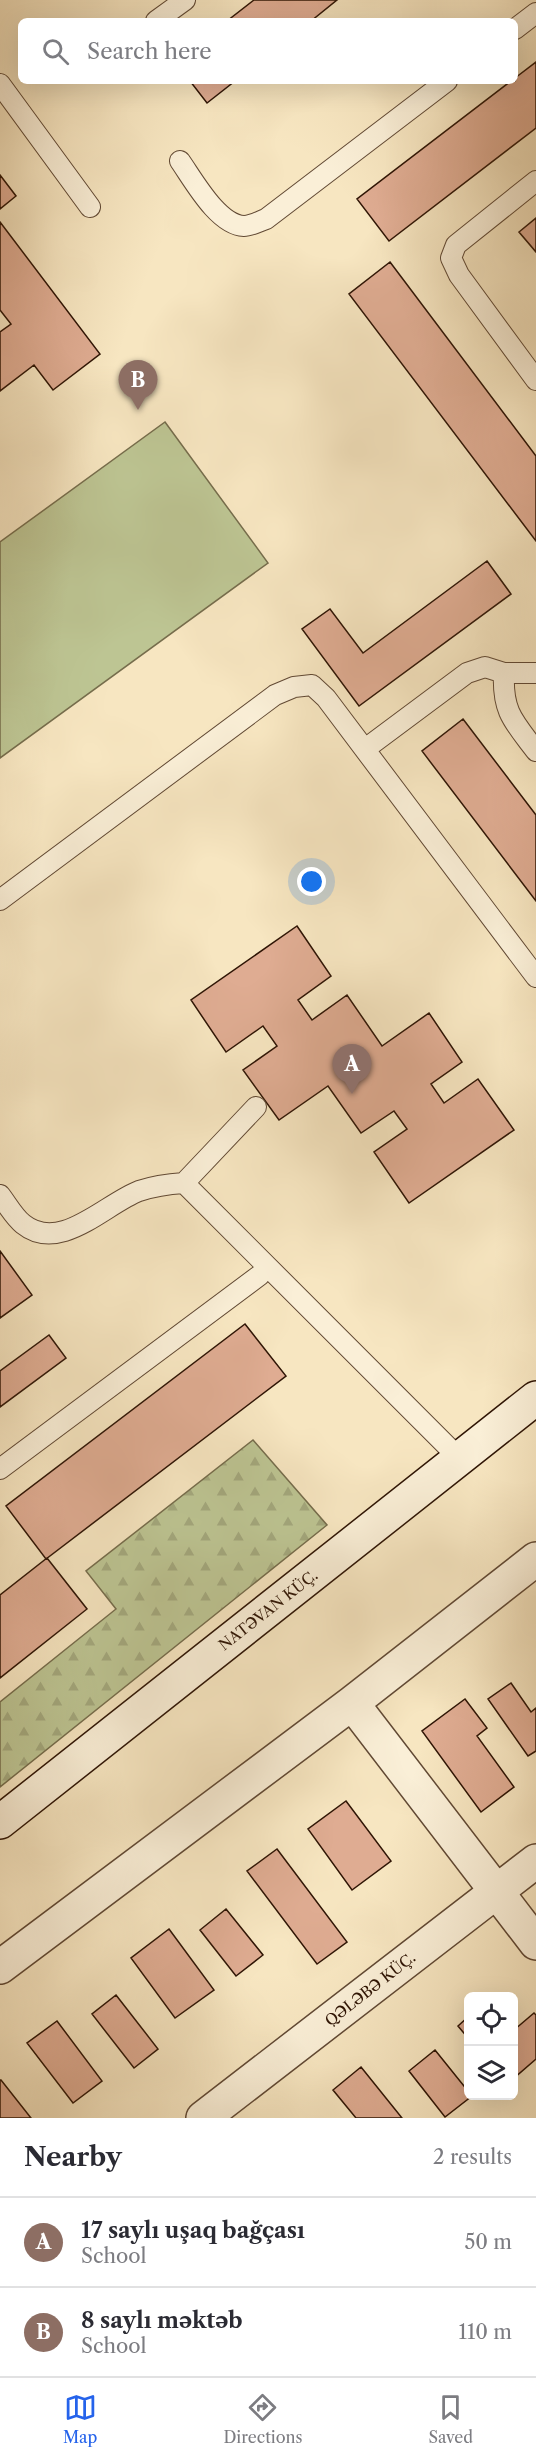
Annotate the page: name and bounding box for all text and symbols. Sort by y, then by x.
search box [18,18,518,84]
icon: search [39,35,72,68]
text: Search here [87,38,212,65]
pin: B [118,360,158,410]
your location [297,867,326,896]
pin: A [332,1044,372,1094]
street label: NATƏVAN KÜÇ. [215,1565,321,1654]
street label: QƏLƏBƏ KÜÇ. [321,1948,419,2030]
map controls [464,1992,518,2100]
button: locate [464,1992,518,2046]
button: layers [464,2046,518,2100]
text: Nearby [24,2141,122,2173]
text: 2 results [433,2145,512,2169]
text: 17 saylı uşaq bağçası [81,2217,305,2244]
text: A [36,2230,51,2254]
text: 50 m [465,2230,512,2254]
text: School [81,2244,146,2268]
text: 8 saylı məktəb [81,2307,243,2334]
text: B [36,2320,51,2344]
text: 110 m [459,2320,512,2344]
text: School [81,2334,146,2358]
tab: Map [63,2391,97,2447]
tab: Directions [223,2391,302,2447]
tab: Saved [429,2391,473,2447]

